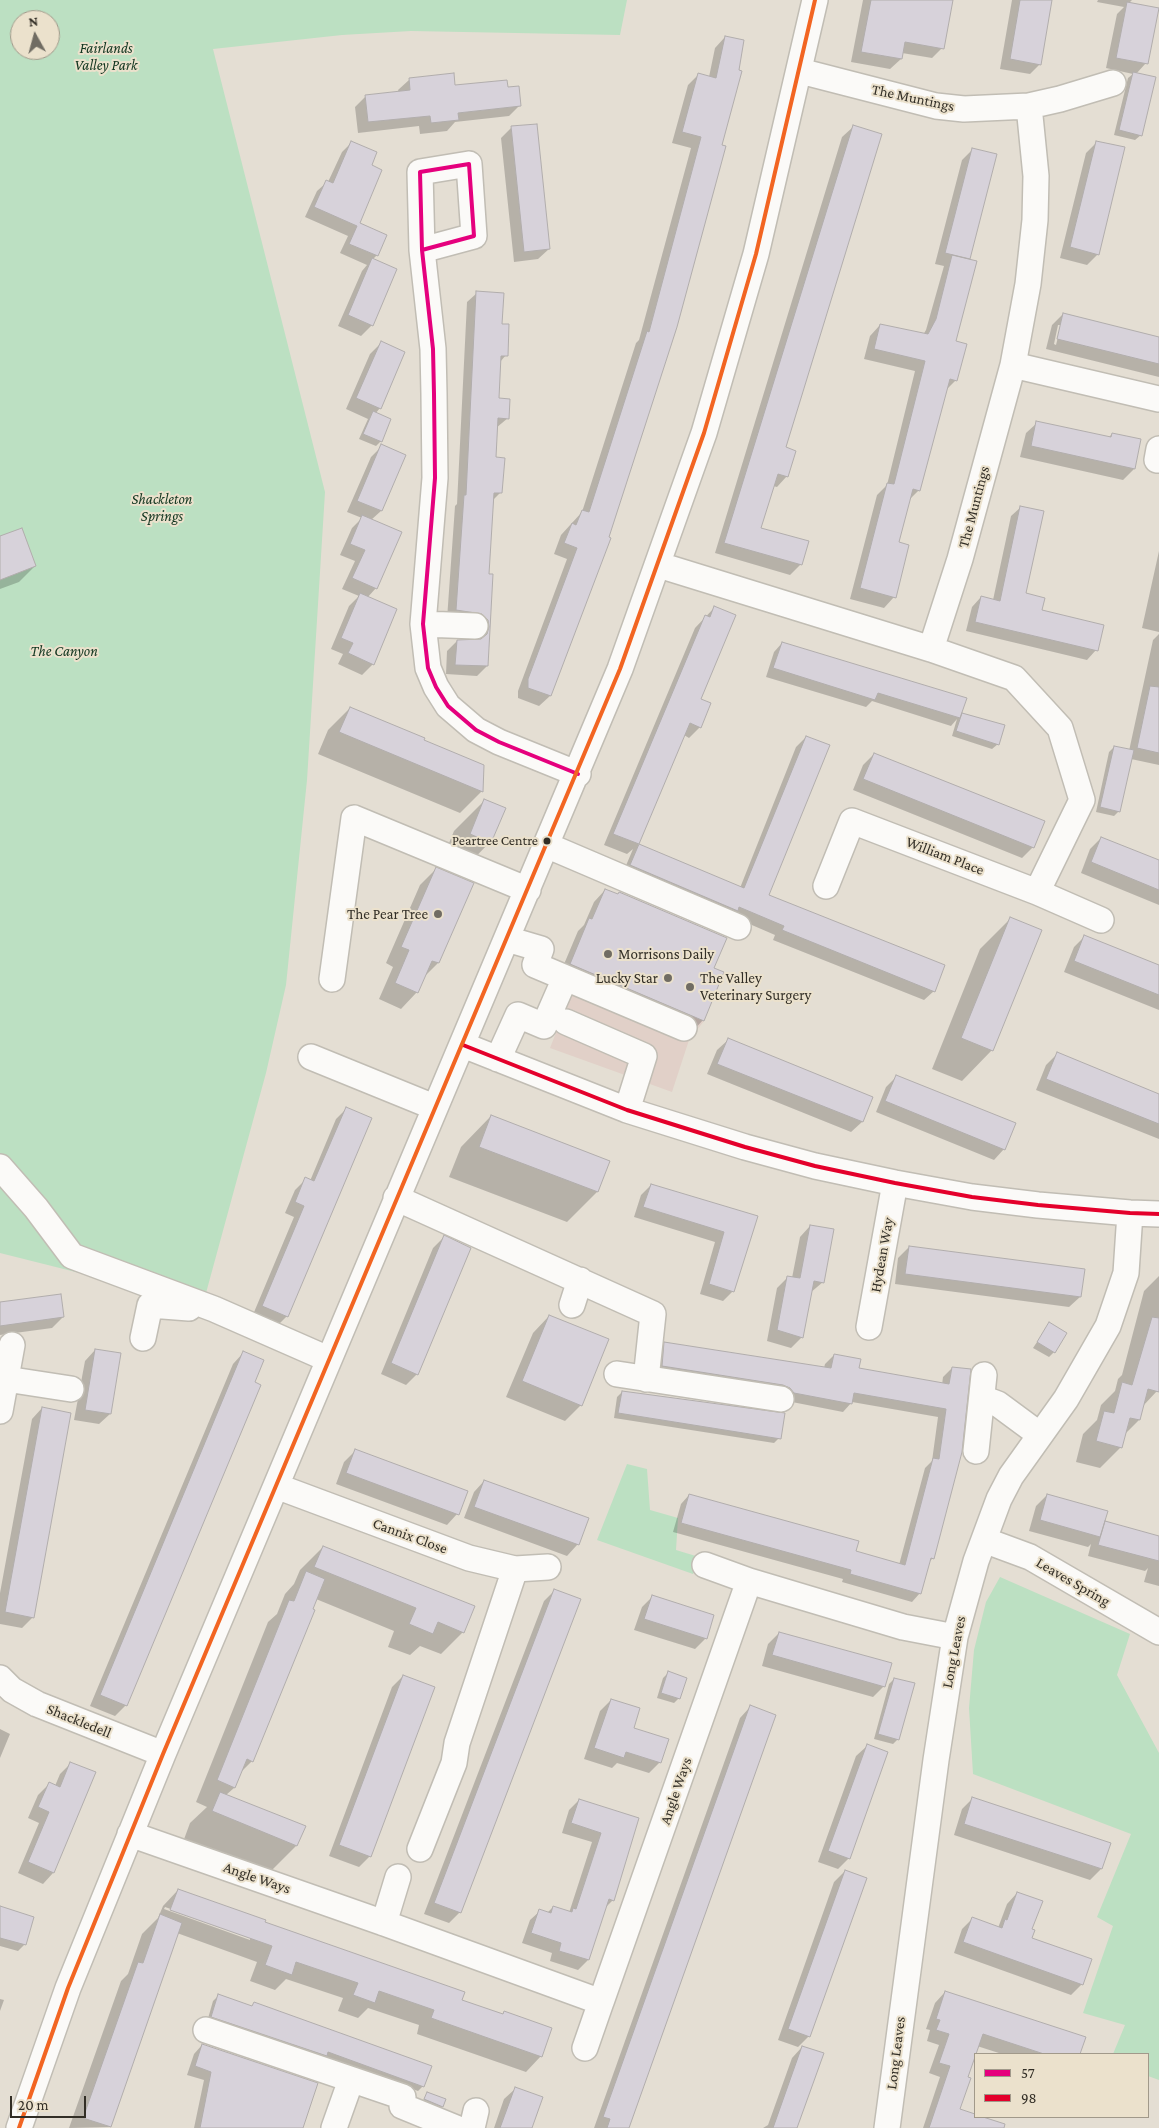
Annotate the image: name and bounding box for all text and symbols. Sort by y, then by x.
north arrow [10,10,60,60]
text: N [28,13,39,30]
park label: Fairlands Valley Park [75,39,137,74]
street label: The Muntings [870,80,956,116]
street label: The Muntings [954,464,994,550]
park label: Shackleton Springs [132,490,192,525]
park label: The Canyon [30,642,98,660]
place label: Peartree Centre [452,833,538,849]
street label: William Place [903,833,987,879]
marker: Peartree Centre [542,836,552,846]
place label: The Pear Tree [347,905,428,923]
marker: The Pear Tree [432,908,444,920]
place label: Morrisons Daily [618,945,714,963]
marker: Morrisons Daily [602,948,614,960]
place label: Lucky Star [596,969,658,987]
place label: The Valley Veterinary Surgery [700,969,811,1004]
marker: Lucky Star [662,972,674,984]
marker: The Valley Veterinary Surgery [684,981,696,993]
street label: Hydean Way [867,1216,897,1294]
street label: Cannix Close [370,1514,450,1558]
street label: Leaves Spring [1033,1554,1113,1610]
street label: Long Leaves [938,1614,970,1690]
street label: Shackledell [44,1700,114,1742]
street label: Angle Ways [656,1755,696,1827]
street label: Angle Ways [221,1858,293,1898]
street label: Long Leaves [883,2016,909,2090]
legend [974,2053,1149,2118]
text: 57 [1021,2065,1035,2081]
scale bar [12,2086,89,2118]
text: 98 [1021,2090,1037,2106]
text: 20 m [18,2097,49,2113]

